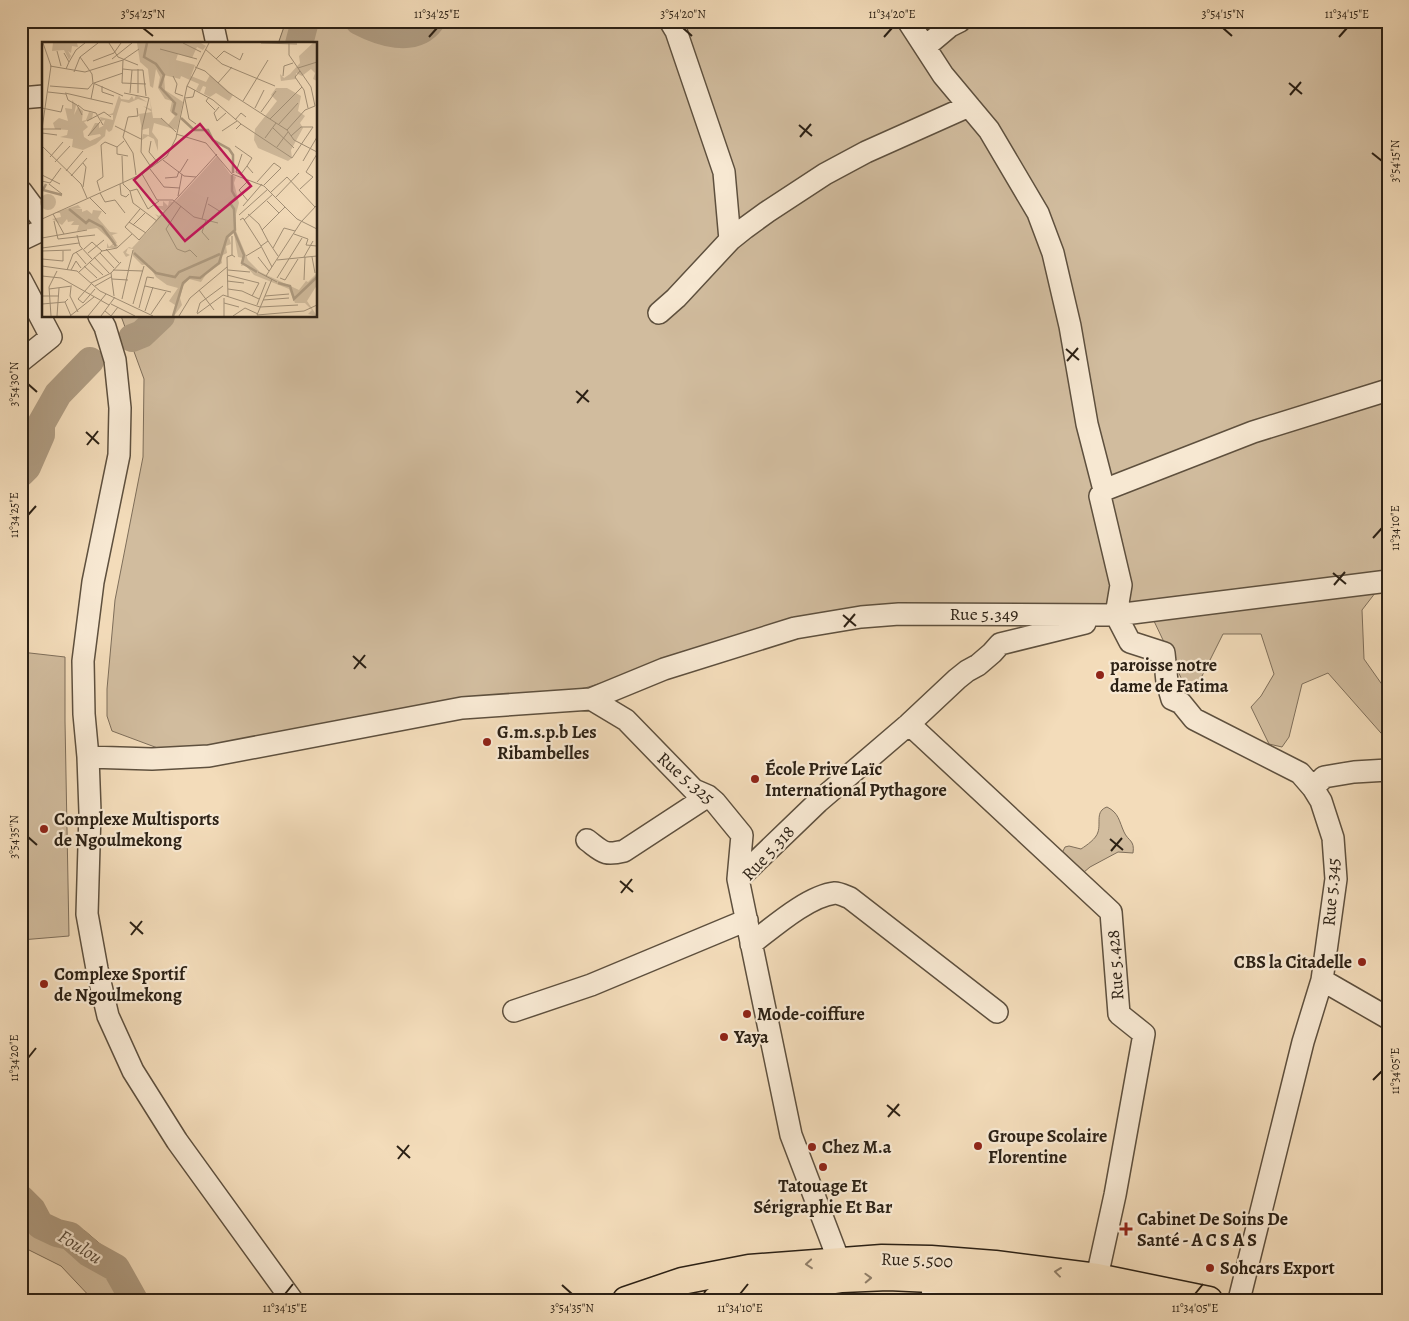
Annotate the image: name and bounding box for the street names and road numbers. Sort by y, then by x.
street label: Rue 5.349 [950,602,1018,626]
street label: Rue 5.325 [652,746,720,810]
street label: Rue 5.318 [736,820,800,886]
street label: Rue 5.345 [1317,857,1345,927]
street label: Rue 5.428 [1101,929,1129,1001]
street label: Rue 5.500 [881,1247,953,1273]

